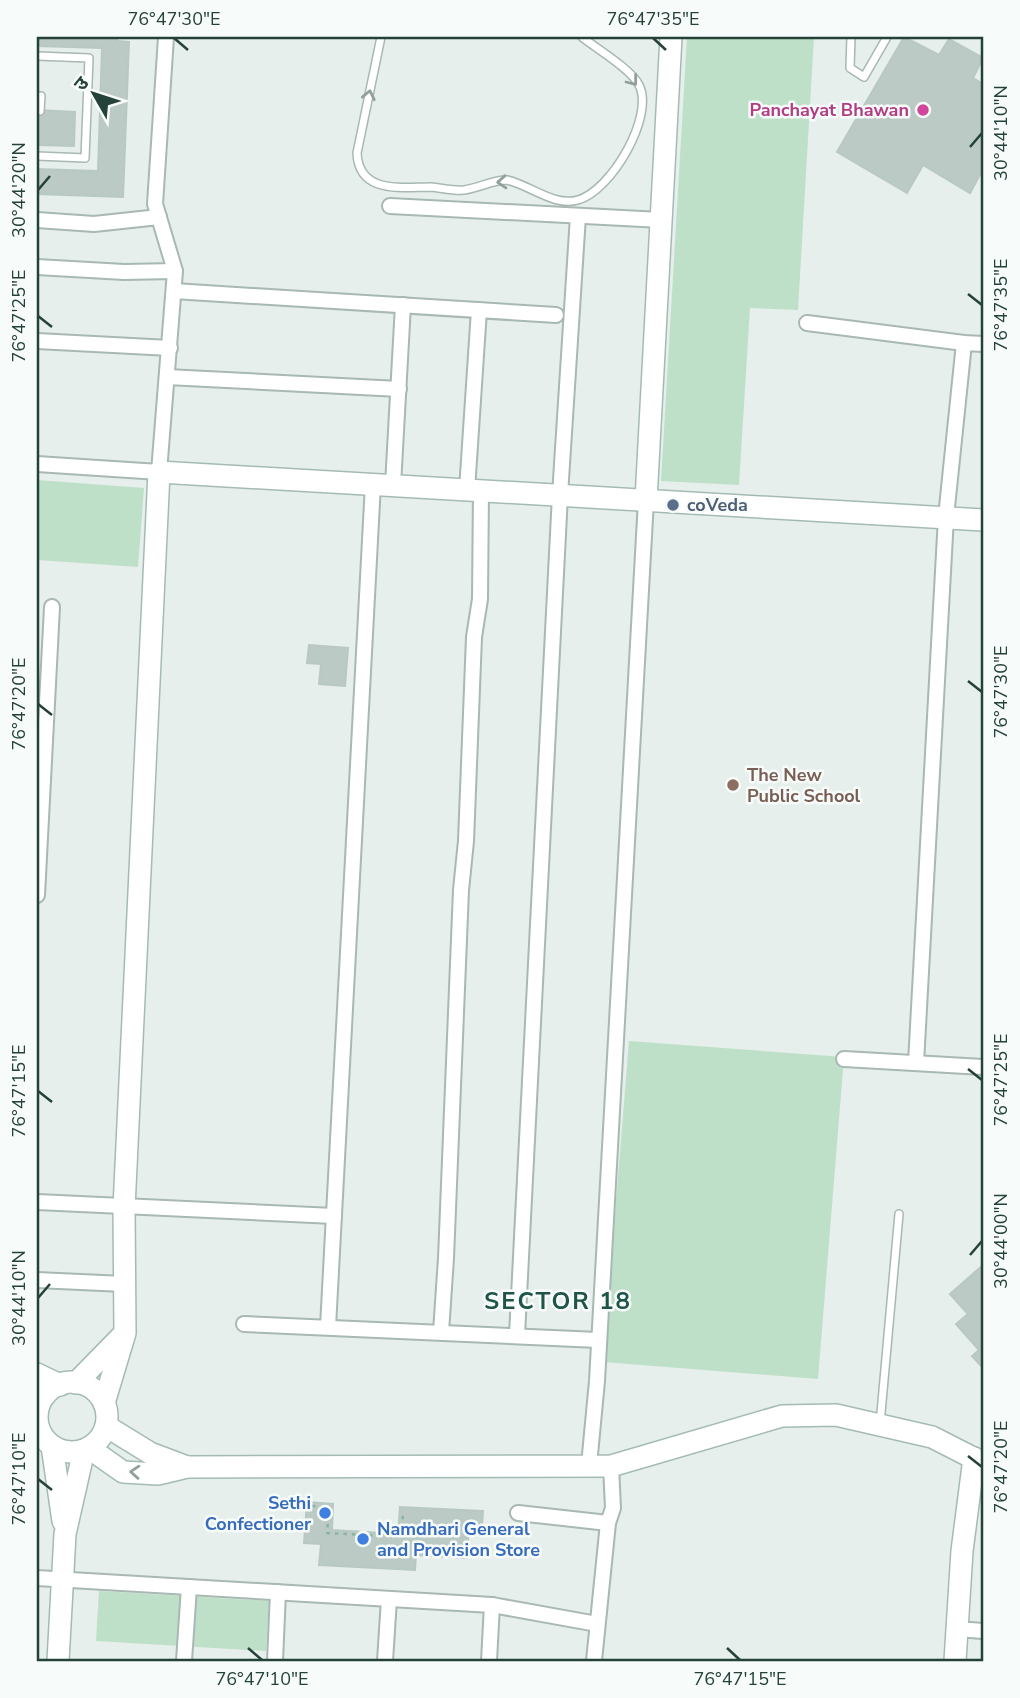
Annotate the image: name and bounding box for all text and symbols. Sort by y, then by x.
text: 76°47'30"E [128,7,221,31]
text: 76°47'35"E [607,7,700,31]
north arrow [60,60,130,130]
text: उ [68,71,96,96]
one-way arrow [625,73,638,85]
text: 30°44'10"N [989,85,1013,181]
one-way arrow [360,89,375,101]
place label: Panchayat Bhawan [749,98,909,122]
marker: Panchayat Bhawan [915,102,931,118]
text: 30°44'20"N [7,142,31,238]
one-way arrow [497,174,508,189]
text: 76°47'35"E [989,259,1013,352]
text: 76°47'25"E [7,270,31,363]
place label: coVeda [687,493,748,517]
marker: coVeda [665,497,681,513]
text: 76°47'30"E [989,646,1013,739]
text: 76°47'20"E [7,658,31,751]
place label: The New Public School [747,763,861,808]
marker: The New Public School [725,777,741,793]
text: 76°47'25"E [989,1034,1013,1127]
text: 76°47'15"E [7,1045,31,1138]
text: 30°44'00"N [989,1193,1013,1289]
text: 30°44'10"N [7,1250,31,1346]
district label: SECTOR 18 [484,1285,632,1317]
text: 76°47'20"E [989,1421,1013,1514]
text: 76°47'10"E [7,1433,31,1526]
one-way arrow [129,1465,140,1480]
place label: Sethi Confectioner [205,1491,311,1536]
marker: Sethi Confectioner [317,1505,333,1521]
place label: Namdhari General and Provision Store [377,1517,540,1562]
marker: Namdhari General and Provision Store [355,1531,371,1547]
text: 76°47'10"E [216,1667,309,1691]
text: 76°47'15"E [694,1667,787,1691]

